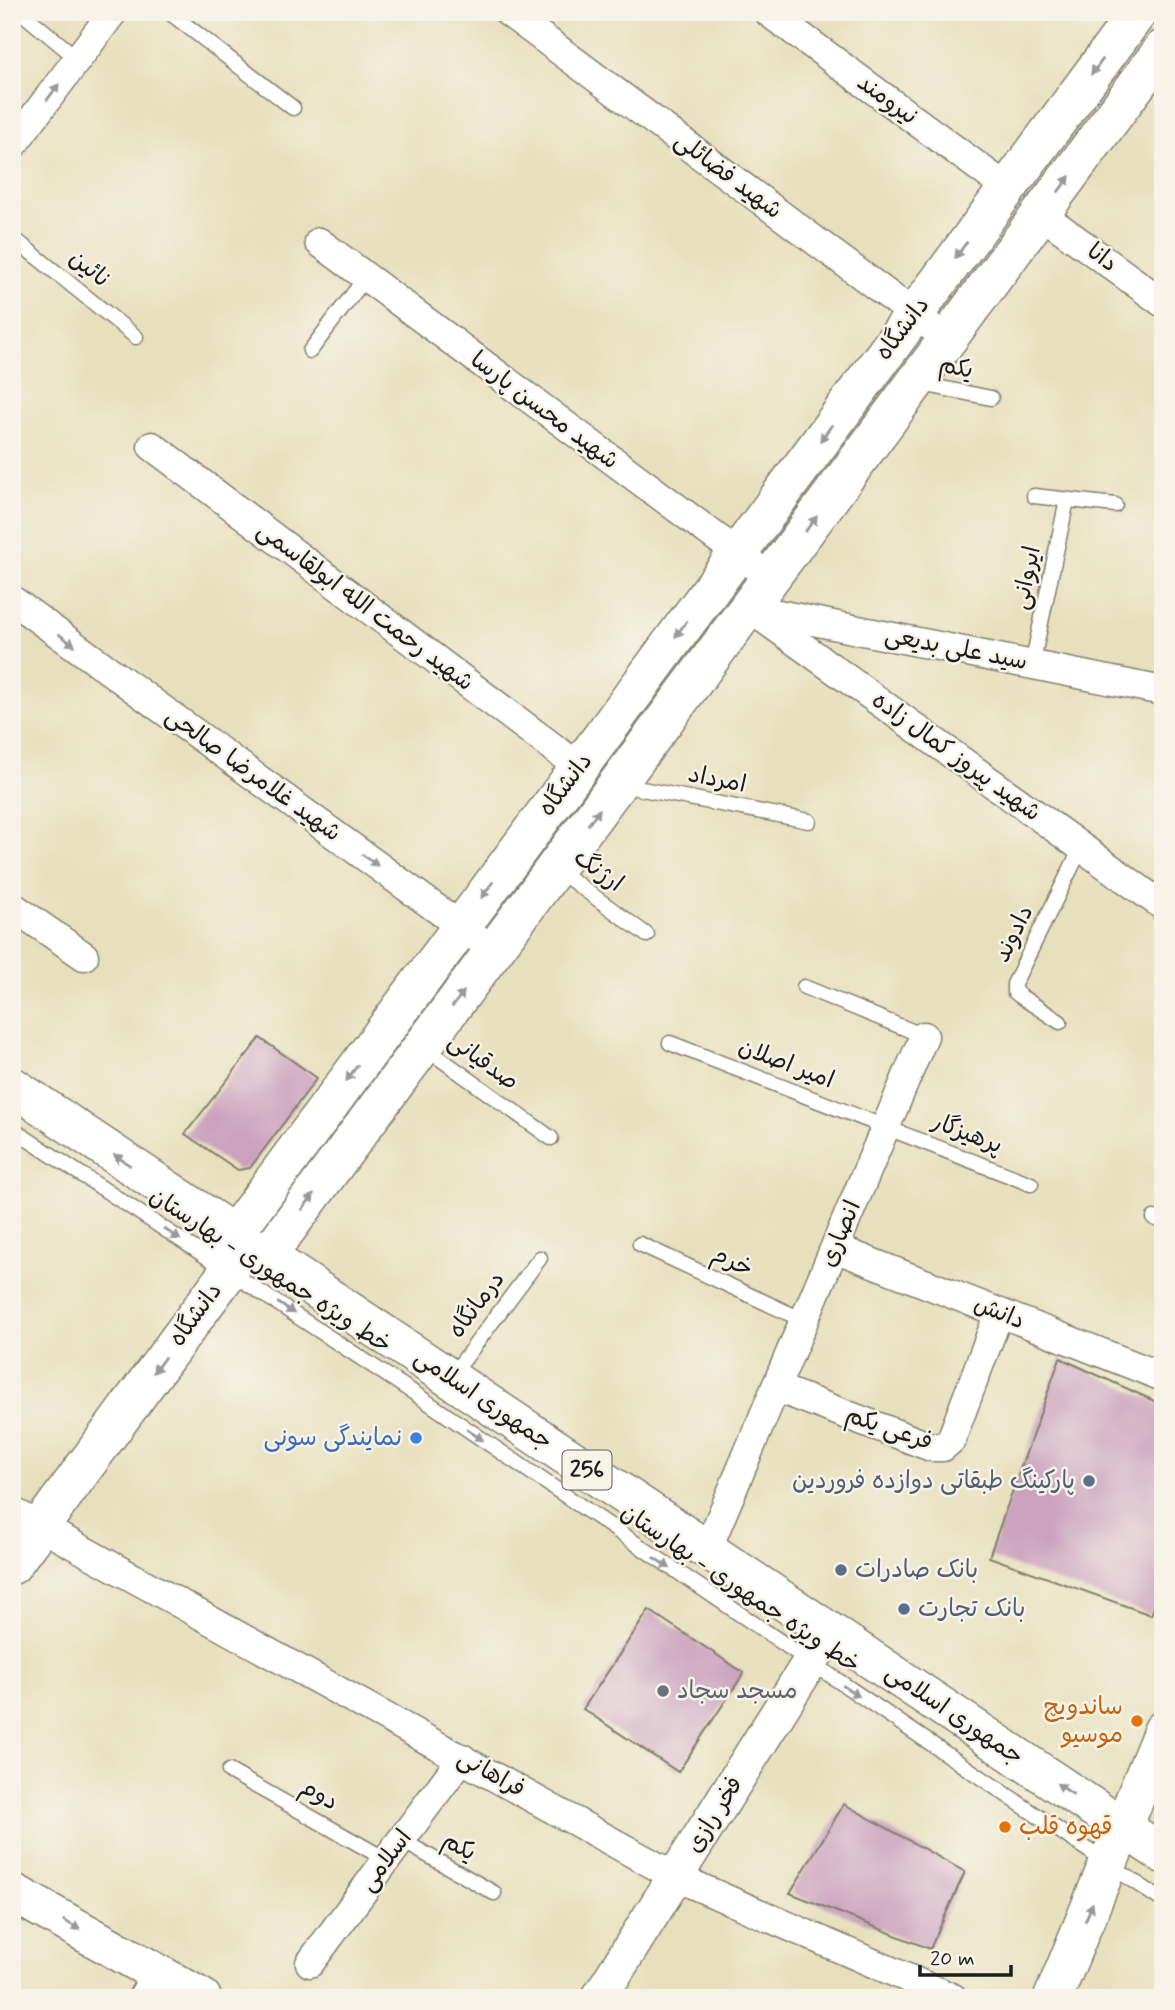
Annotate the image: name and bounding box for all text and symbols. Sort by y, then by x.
one-way arrow [1090,58,1104,76]
street label: نیرومند [851,68,923,132]
one-way arrow [46,83,60,101]
street label: شهید فضائلی [668,125,788,227]
one-way arrow [1057,174,1071,193]
street label: دانا [1080,236,1124,280]
one-way arrow [955,241,969,259]
street label: نائین [62,243,116,295]
street label: دانشگاه [869,291,937,367]
street label: شهید محسن پارسا [464,345,624,477]
street label: یکم [936,349,976,388]
one-way arrow [819,423,833,442]
street label: شهید رحمت الله ابولقاسمی [250,515,480,699]
one-way arrow [804,515,819,533]
street label: ایروانی [1005,543,1049,613]
one-way arrow [674,620,688,638]
street label: سید علی بدیعی [882,620,1030,678]
one-way arrow [58,633,77,647]
street label: شهید پیروز کمال زاده [865,685,1047,829]
street label: شهید غلامرضا صالحی [159,701,347,849]
street label: دانشگاه [532,747,600,823]
street label: امرداد [685,759,749,801]
one-way arrow [586,808,601,826]
street label: ارژنگ [567,842,629,900]
one-way arrow [361,853,379,867]
one-way arrow [480,881,494,900]
street label: دادوند [987,900,1041,968]
one-way arrow [451,990,465,1008]
street label: صدقیانی [442,1026,524,1098]
street label: امیر اصلان [734,1032,838,1096]
one-way arrow [345,1064,359,1082]
street label: پرهیزگار [926,1106,1007,1162]
one-way arrow [112,1153,132,1166]
street label: خط ویژه جمهوری - بهارستان [143,1181,397,1361]
one-way arrow [300,1193,315,1211]
street label: انصاری [813,1196,869,1272]
one-way arrow [162,1227,181,1240]
street label: خرم [706,1239,758,1286]
street label: درمانگاه [442,1265,512,1345]
street label: دانشگاه [162,1277,230,1353]
street label: دانش [969,1289,1029,1337]
one-way arrow [276,1302,295,1315]
street label: جمهوری اسلامی [408,1342,558,1458]
one-way arrow [152,1356,166,1374]
street label: فرعی یکم [841,1400,937,1459]
place label: نمایندگی سونی [264,1423,402,1454]
one-way arrow [466,1428,484,1442]
marker: نمایندگی سونی [408,1430,424,1446]
road number: 256 [562,1450,612,1490]
place label: پارکینگ طبقاتی دوازده فروردین [792,1466,1075,1497]
marker: پارکینگ طبقاتی دوازده فروردین [1081,1473,1097,1489]
street label: خط ویژه جمهوری - بهارستان [614,1497,866,1681]
place label: بانک صادرات [855,1555,978,1586]
one-way arrow [652,1557,672,1570]
marker: بانک صادرات [833,1562,849,1578]
place label: بانک تجارت [918,1594,1026,1625]
marker: بانک تجارت [896,1601,912,1617]
street label: جمهوری اسلامی [879,1657,1029,1773]
place label: مسجد سجاد [677,1676,798,1707]
marker: مسجد سجاد [655,1683,671,1699]
one-way arrow [841,1684,860,1697]
place label: ساندویچ موسیو [1044,1692,1123,1751]
marker: ساندویچ موسیو [1129,1713,1145,1729]
street label: فراهانی [452,1743,530,1805]
street label: فخر رازی [679,1771,751,1859]
street label: دوم [293,1772,344,1820]
one-way arrow [1056,1782,1074,1796]
place label: قهوه قلب [1019,1812,1112,1843]
marker: قهوه قلب [997,1819,1013,1835]
street label: اسلامی [353,1824,419,1898]
street label: یکم [436,1825,481,1870]
one-way arrow [1083,1901,1094,1922]
one-way arrow [62,1919,81,1931]
scale bar [920,1933,1010,1977]
text: 20 m [930,1945,975,1973]

